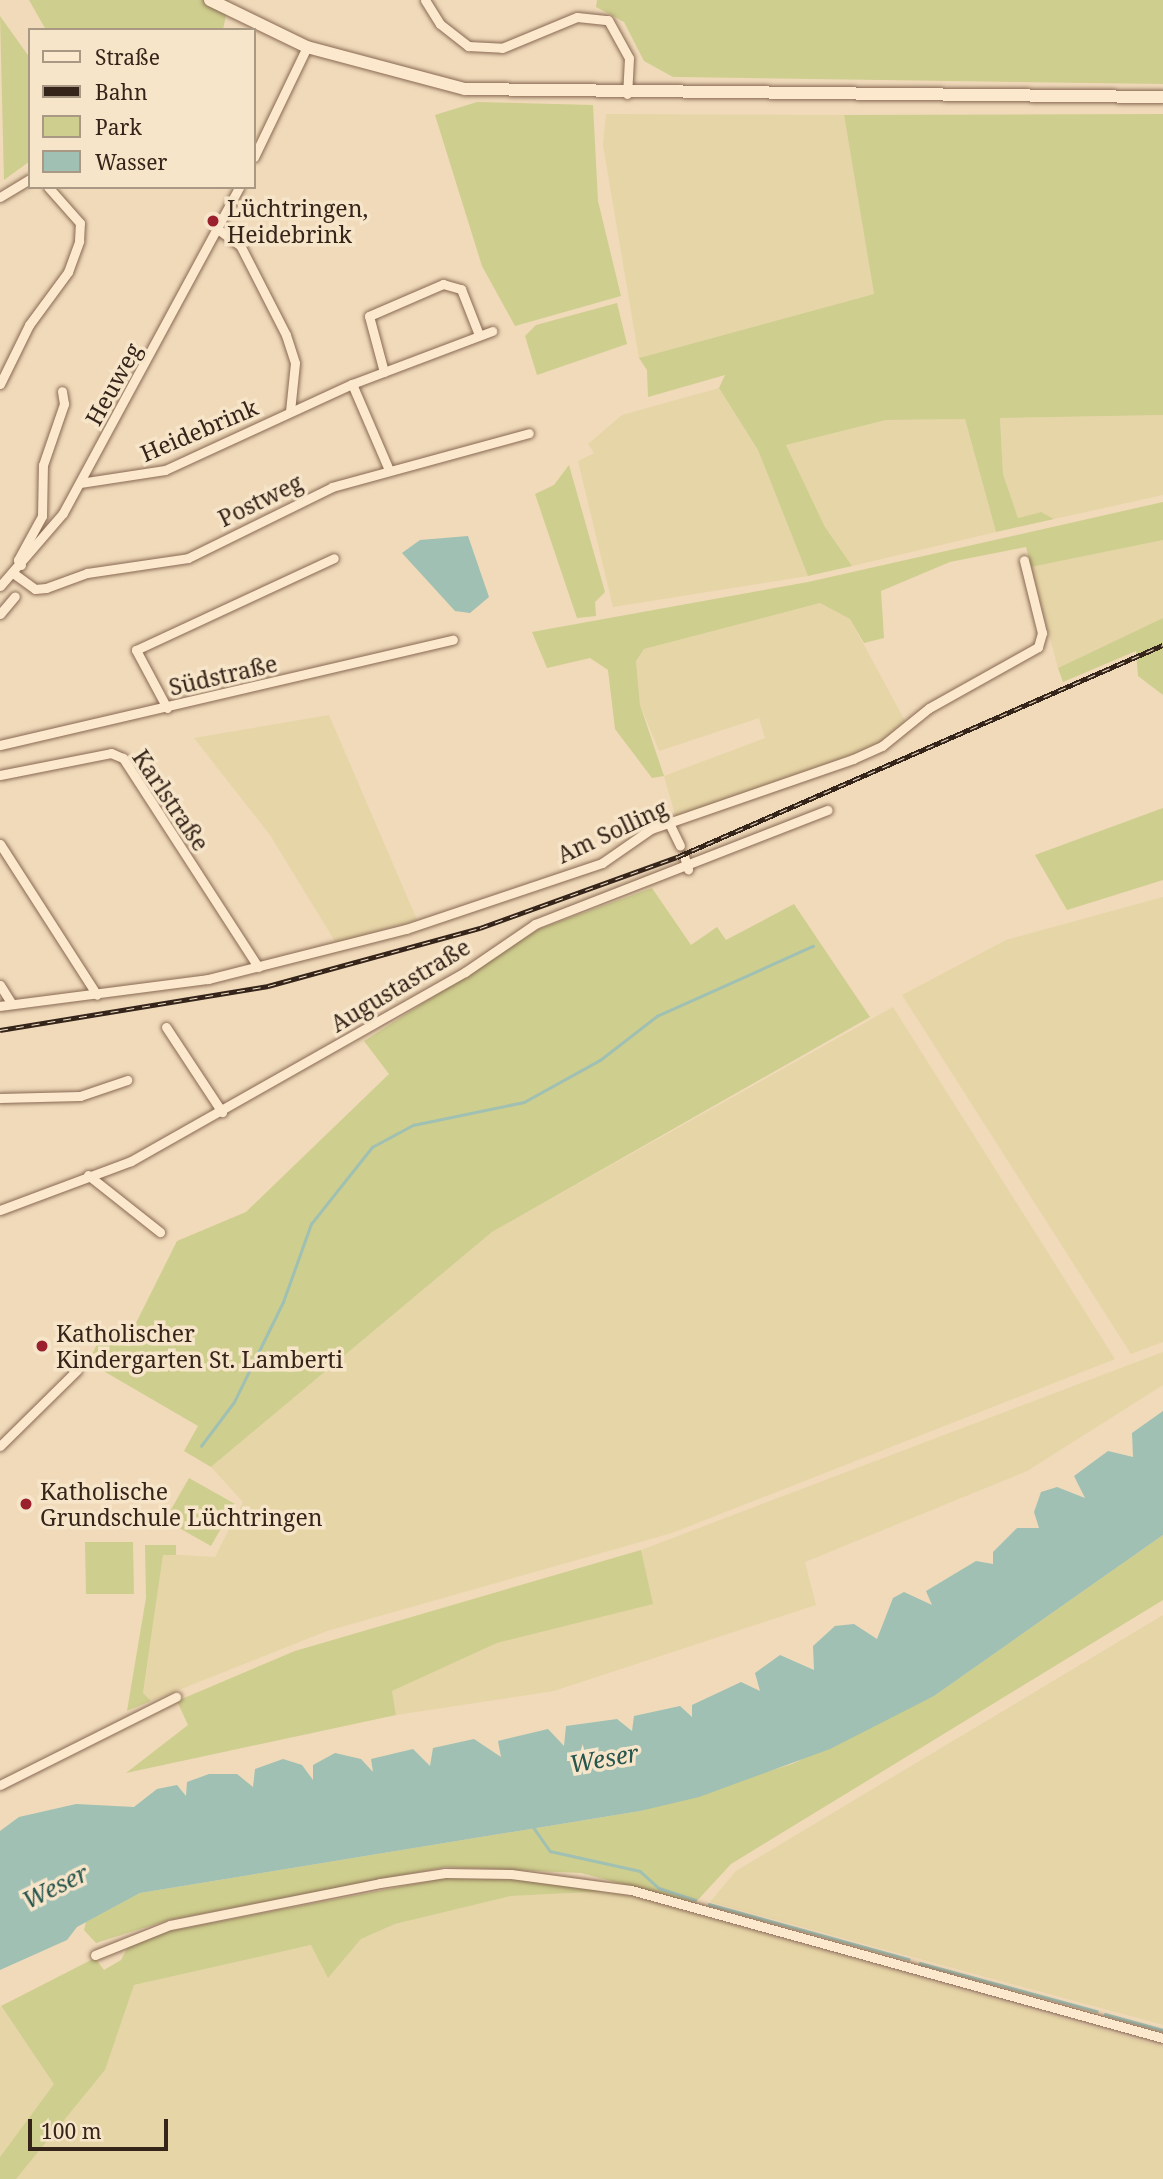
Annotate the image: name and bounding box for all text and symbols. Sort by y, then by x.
legend [28,28,256,189]
text: Straße [95,43,160,71]
text: Bahn [95,78,147,106]
text: Park [95,113,142,141]
text: Wasser [95,148,167,176]
place label: Lüchtringen, Heidebrink [227,194,368,248]
marker: Lüchtringen, Heidebrink [205,213,221,229]
street label: Heuweg [79,338,147,430]
street label: Heidebrink [136,393,262,467]
street label: Postweg [213,468,307,532]
street label: Südstraße [166,649,280,701]
street label: Karlstraße [127,744,215,856]
street label: Am Solling [552,793,672,869]
street label: Augustastraße [325,933,475,1037]
place label: Katholischer Kindergarten St. Lamberti [56,1319,343,1373]
marker: Katholischer Kindergarten St. Lamberti [34,1338,50,1354]
place label: Katholische Grundschule Lüchtringen [40,1477,323,1531]
marker: Katholische Grundschule Lüchtringen [18,1496,34,1512]
water label: Weser [567,1738,641,1778]
water label: Weser [17,1858,93,1914]
scale bar [32,2106,172,2150]
text: 100 m [41,2117,102,2145]

